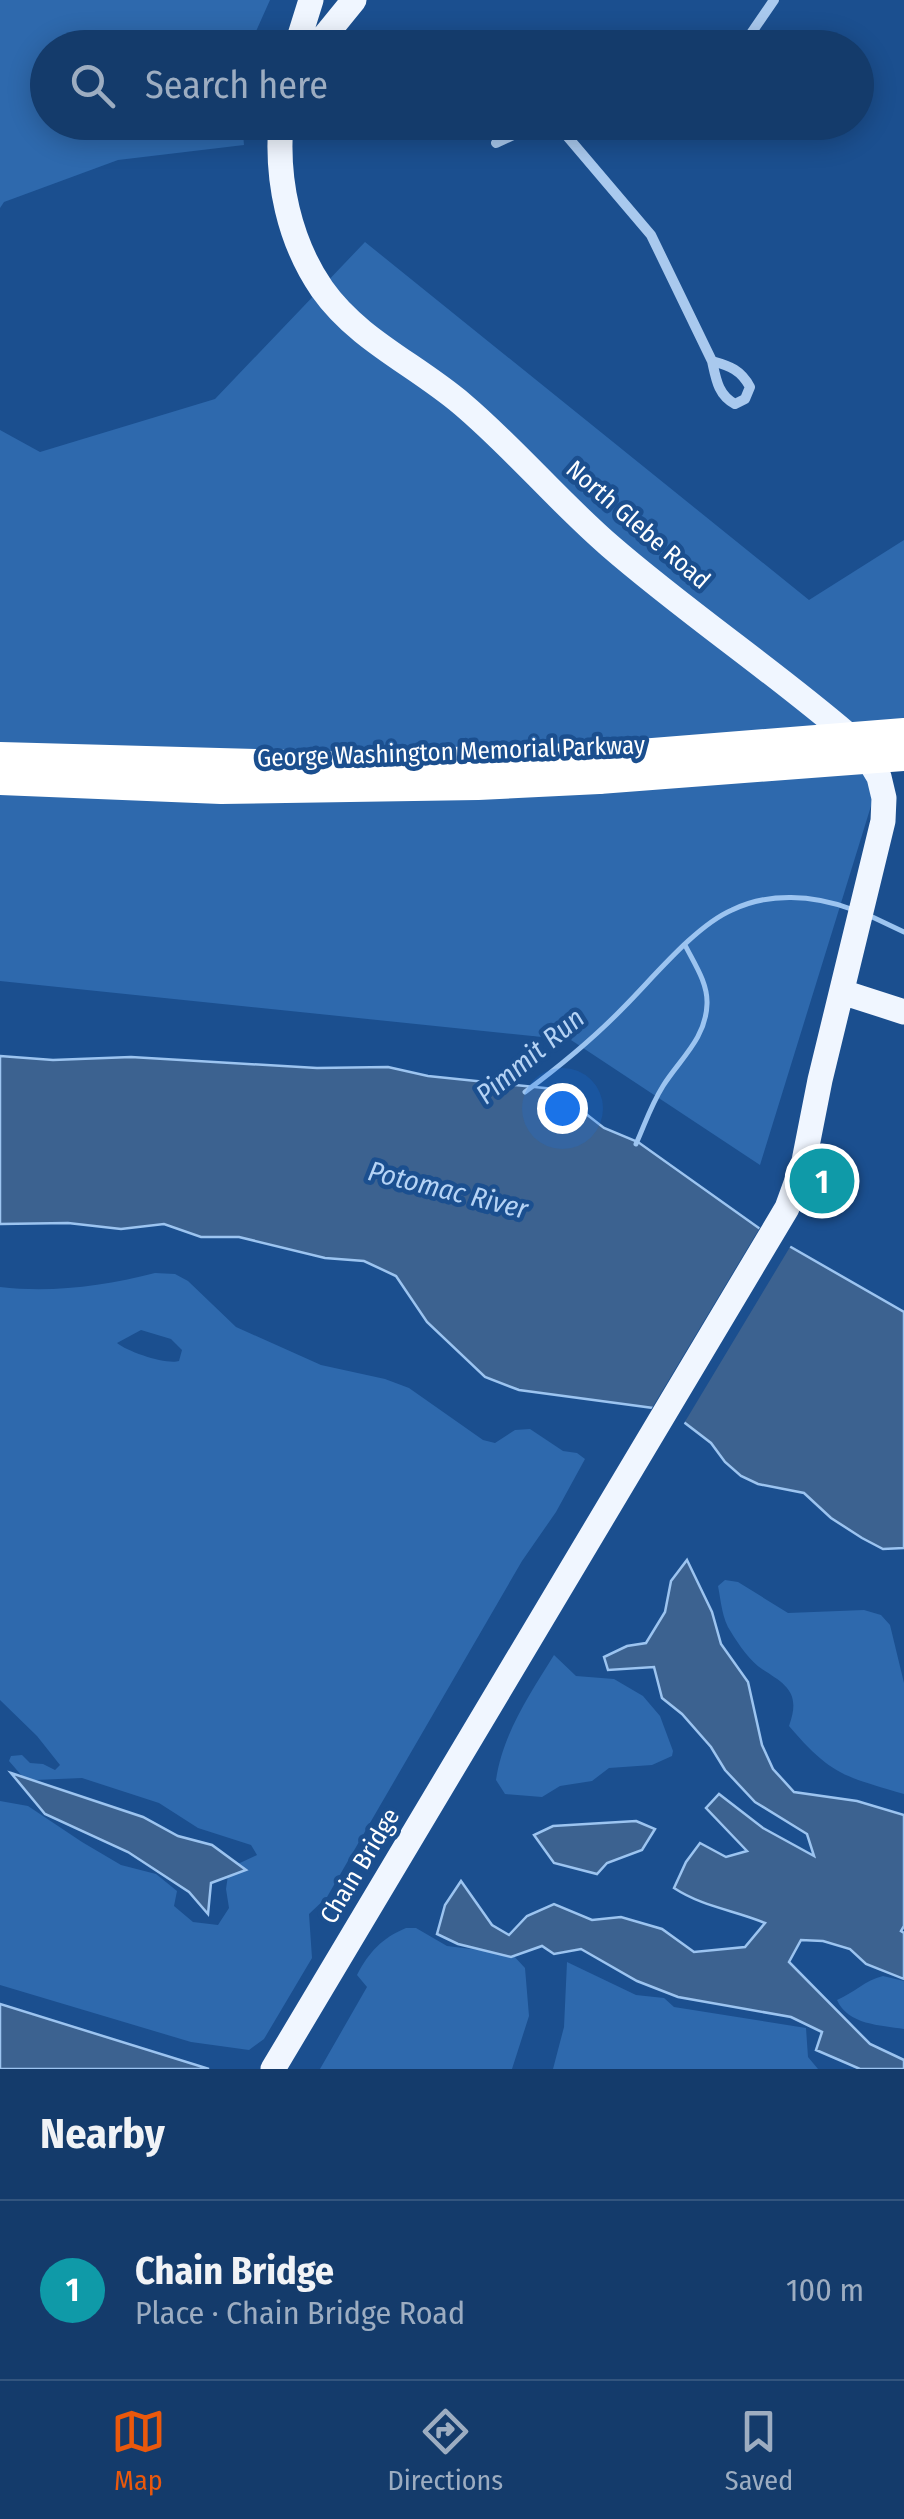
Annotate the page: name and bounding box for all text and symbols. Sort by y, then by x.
search box [30,30,874,140]
icon: search [65,58,120,113]
text: Search here [145,62,328,108]
street label: North Glebe Road [560,454,716,596]
street label: George Washington Memorial Parkway [256,730,646,774]
water label: Pimmit Run [469,1001,591,1111]
your location [537,1083,588,1134]
pin: 1 [790,1144,854,1218]
water label: Potomac River [365,1154,532,1226]
street label: Chain Bridge [314,1803,406,1929]
text: Nearby [40,2109,165,2159]
text: Chain Bridge [135,2248,334,2294]
text: 1 [66,2271,79,2309]
text: 100 m [786,2271,864,2309]
text: Place · Chain Bridge Road [135,2294,465,2332]
tab: Map [111,2404,166,2497]
tab: Directions [387,2404,503,2497]
tab: Saved [725,2404,793,2497]

